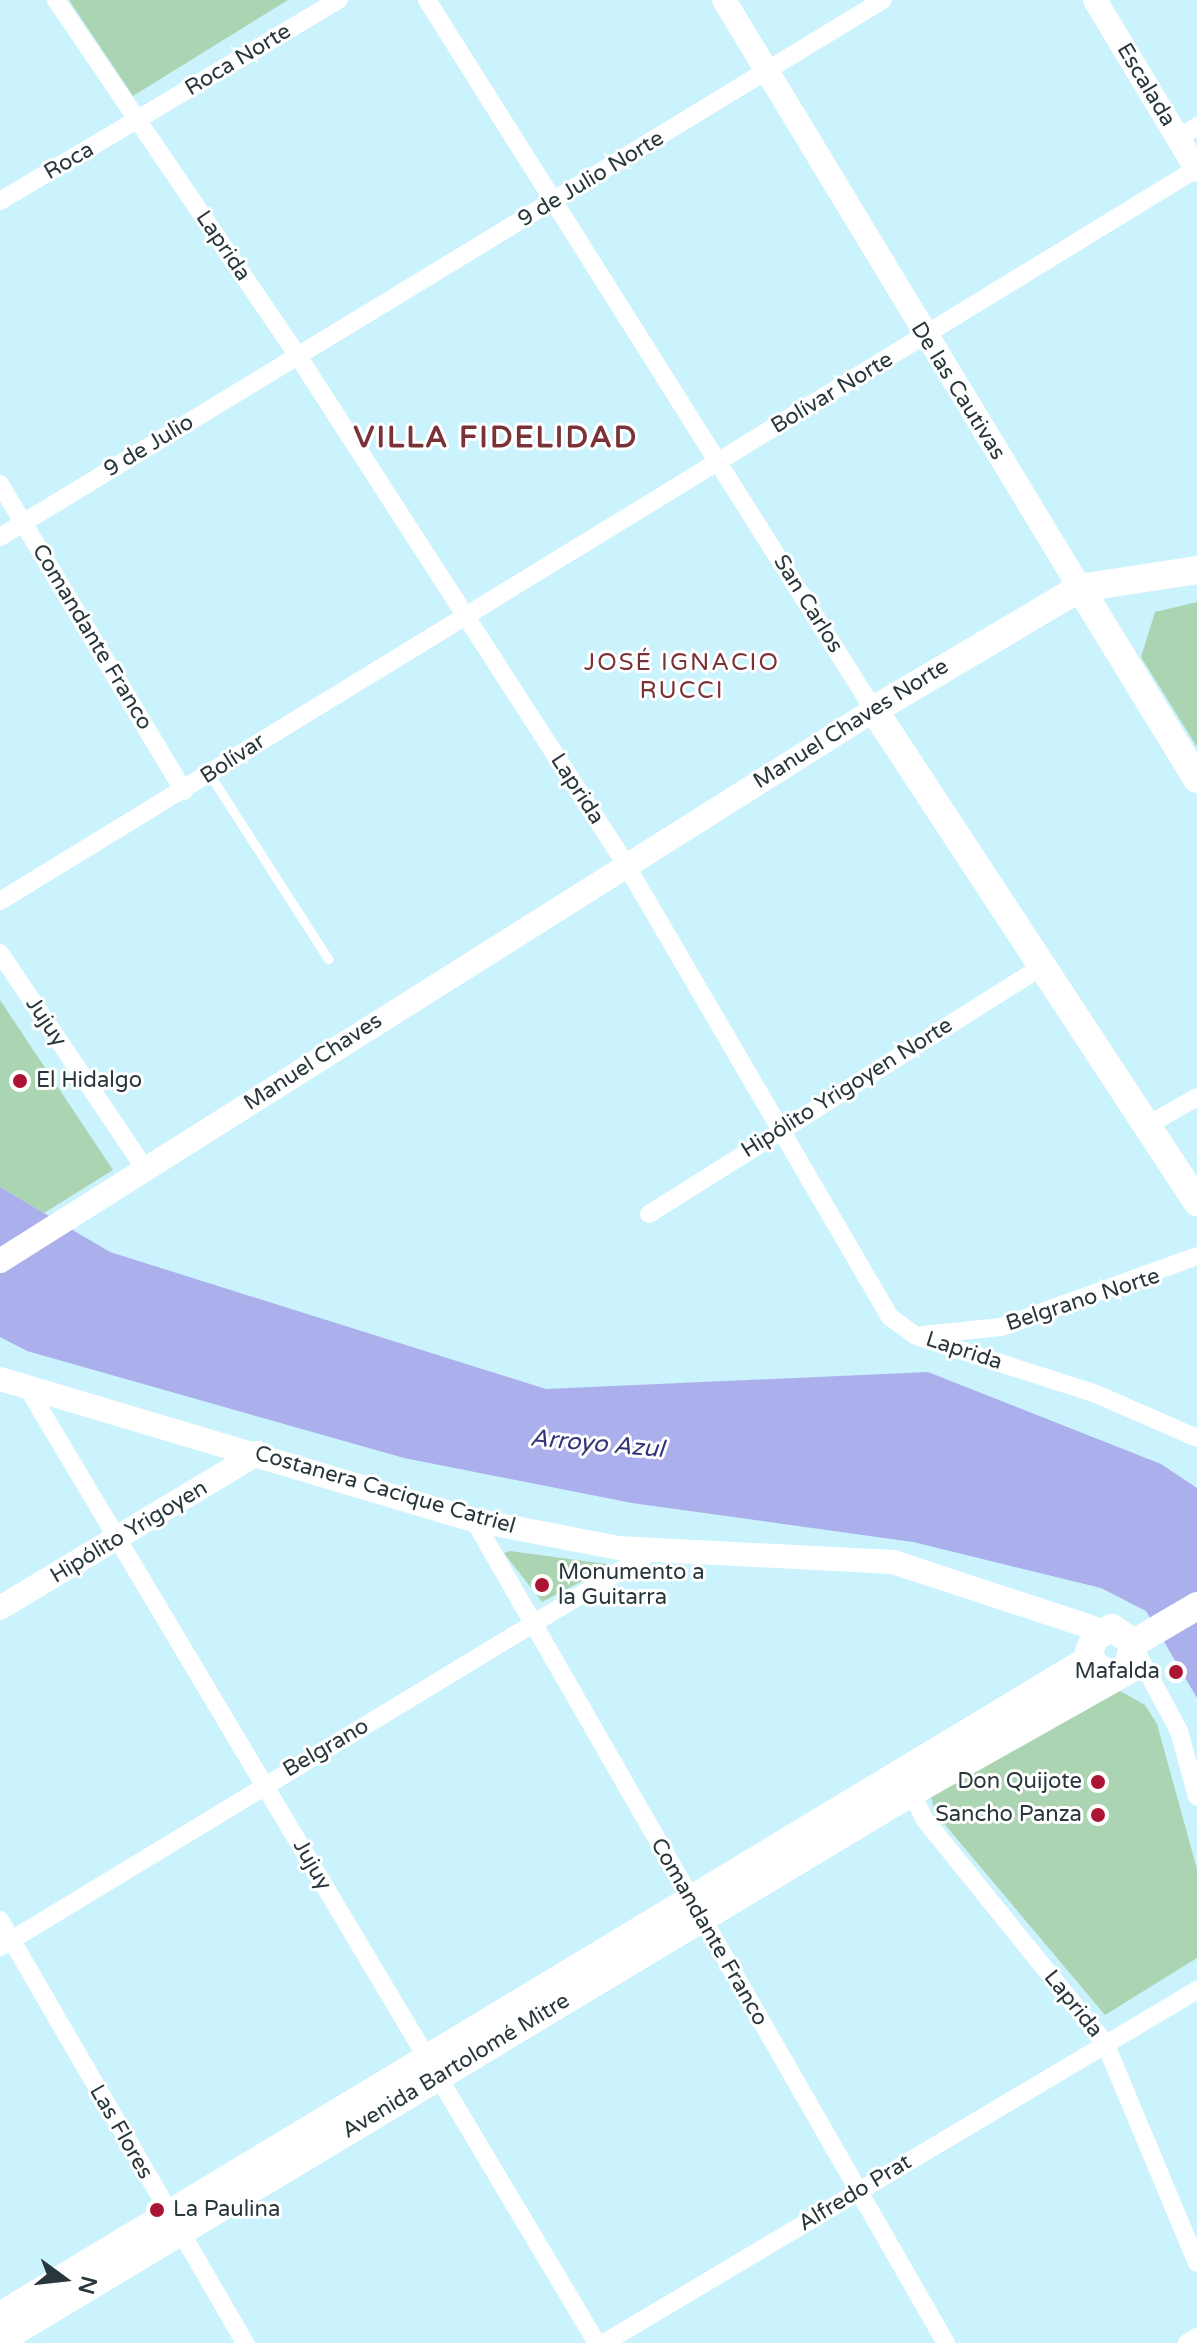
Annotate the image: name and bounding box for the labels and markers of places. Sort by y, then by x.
place label: El Hidalgo [36,1068,142,1094]
marker: El Hidalgo [11,1072,29,1090]
place label: Monumento a la Guitarra [558,1559,705,1610]
marker: Monumento a la Guitarra [533,1576,551,1594]
place label: Mafalda [1075,1659,1160,1685]
marker: Mafalda [1167,1663,1185,1681]
place label: Don Quijote [957,1769,1082,1795]
marker: Don Quijote [1089,1773,1107,1791]
place label: Sancho Panza [935,1802,1082,1828]
marker: Sancho Panza [1089,1806,1107,1824]
place label: La Paulina [173,2197,280,2223]
marker: La Paulina [148,2201,166,2219]

